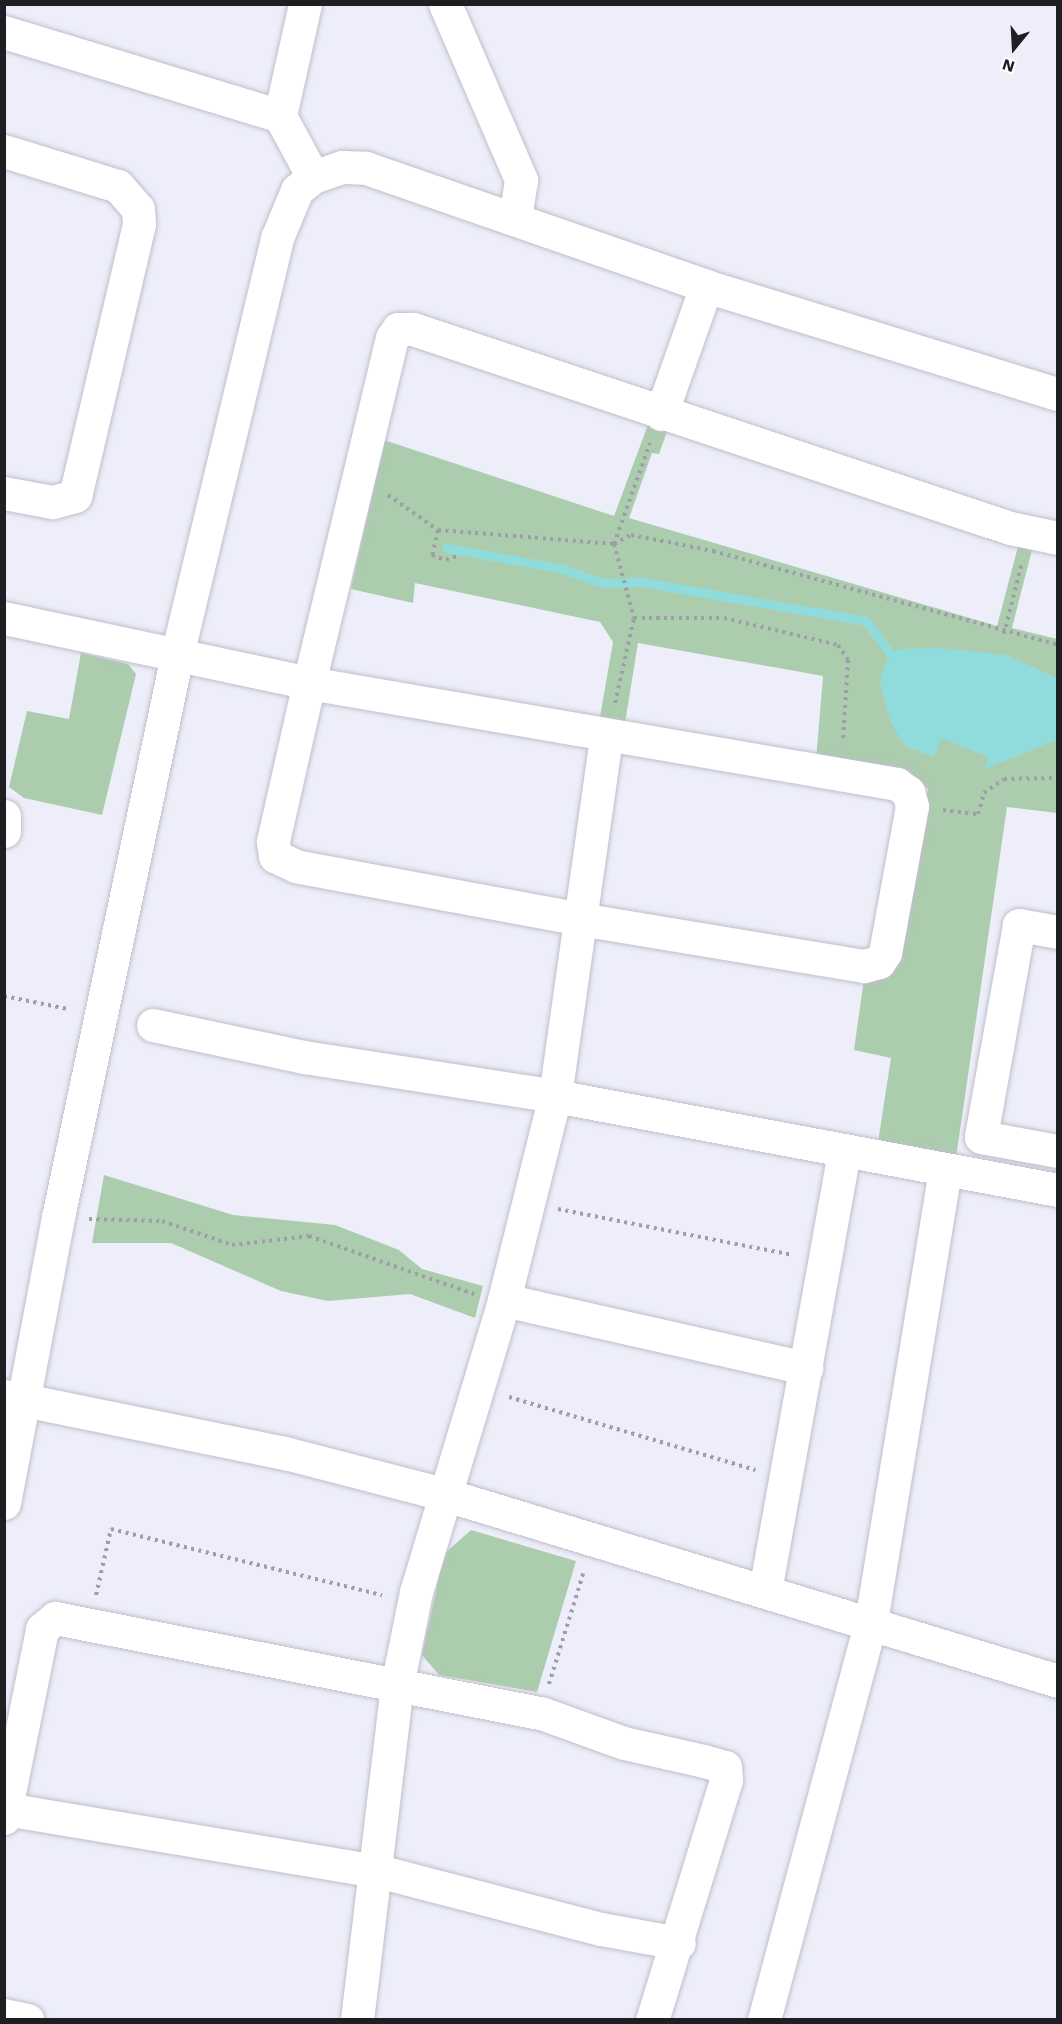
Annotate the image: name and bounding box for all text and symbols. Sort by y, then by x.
north arrow [984,18,1044,78]
text: N [1000,55,1017,76]

